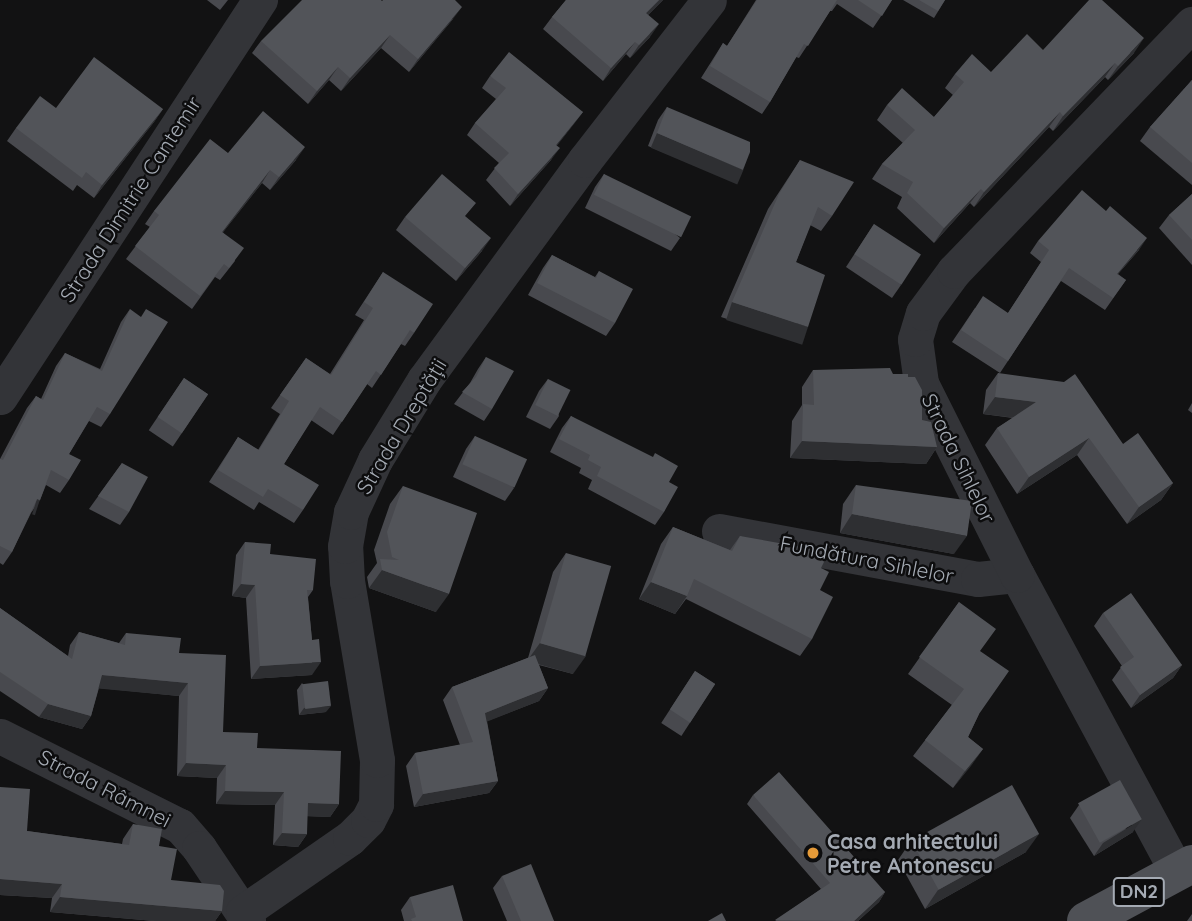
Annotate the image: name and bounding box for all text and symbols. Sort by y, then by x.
street label: Strada Dimitrie Cantemir [54,91,206,307]
street label: Strada Dreptății [351,354,451,498]
street label: Strada Sihlelor [917,389,1001,527]
street label: Fundătura Sihlelor [778,530,956,588]
street label: Strada Râmnei [35,744,175,832]
place label: Casa arhitectului Petre Antonescu [827,828,998,878]
marker: Casa arhitectului Petre Antonescu [805,845,821,861]
road number: DN2 [1113,876,1165,908]

